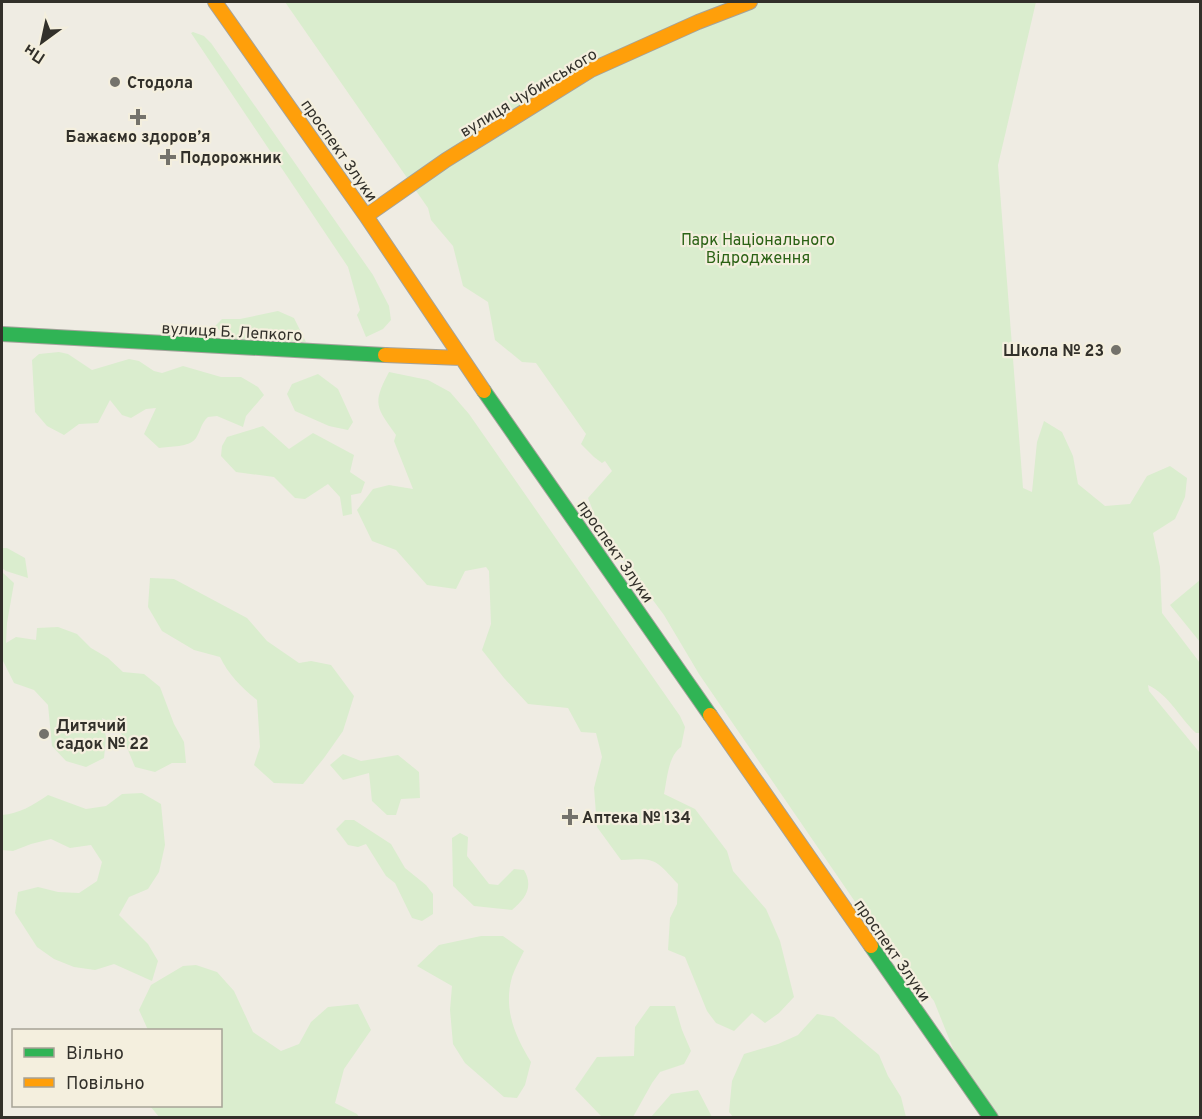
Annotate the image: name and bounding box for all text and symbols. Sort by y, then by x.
north arrow [12,12,72,72]
text: Пн [20,39,49,67]
street label: вулиця Чубинського [457,45,601,143]
place label: Стодола [127,74,193,94]
marker: Стодола [108,75,122,89]
street label: проспект Злуки [296,96,381,206]
marker: Бажаємо здоров’я [131,110,145,124]
place label: Бажаємо здоров’я [66,128,210,148]
place label: Подорожник [180,149,282,169]
marker: Подорожник [161,150,175,164]
park label: Парк Національного Відродження [681,231,835,269]
street label: вулиця Б. Лепкого [161,319,303,347]
place label: Школа № 23 [1003,342,1104,362]
marker: Школа № 23 [1109,343,1123,357]
street label: проспект Злуки [572,497,657,607]
place label: Дитячий садок № 22 [56,717,149,755]
marker: Дитячий садок № 22 [37,727,51,741]
place label: Аптека № 134 [582,809,691,829]
marker: Аптека № 134 [563,810,577,824]
street label: проспект Злуки [849,896,934,1006]
legend [12,1029,222,1107]
text: Вільно [66,1043,124,1066]
text: Повільно [66,1073,145,1096]

